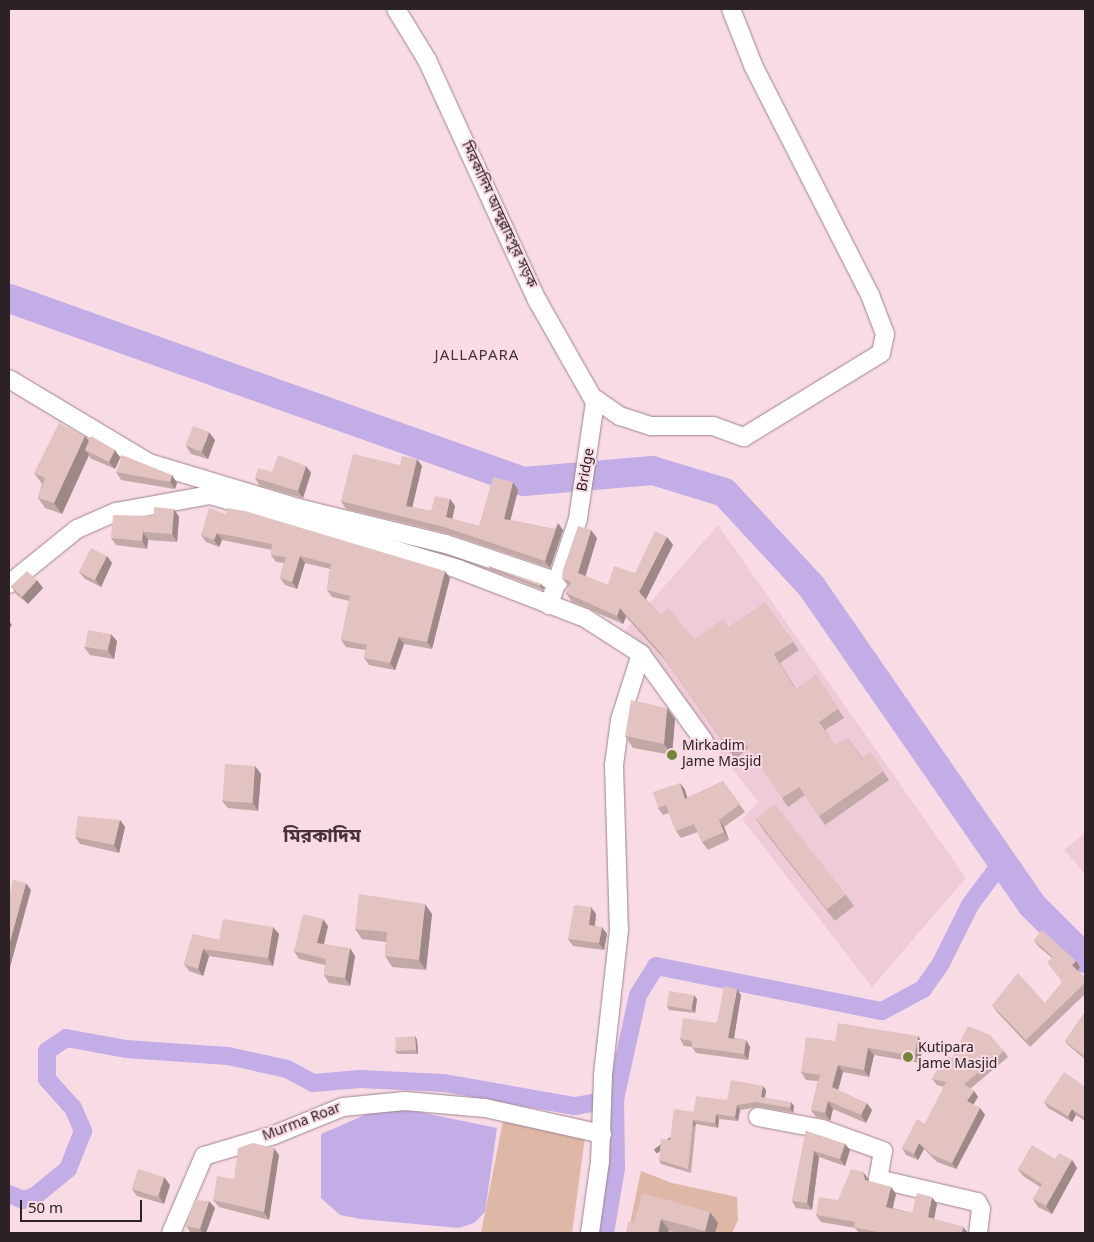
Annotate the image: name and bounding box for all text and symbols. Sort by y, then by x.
street label: মিরকাদিম আব্দুল্লাহপুর সড়ক [457,139,539,291]
district label: JALLAPARA [433,348,521,366]
street label: Bridge [575,447,599,493]
place label: Mirkadim Jame Masjid [682,739,761,772]
marker: Mirkadim Jame Masjid [666,749,678,761]
district label: মিরকাদিম [283,827,361,849]
place label: Kutipara Jame Masjid [918,1041,997,1074]
marker: Kutipara Jame Masjid [902,1051,914,1063]
street label: Murma Roar [260,1100,344,1146]
scale bar [22,1190,145,1222]
text: 50 m [28,1199,63,1219]

